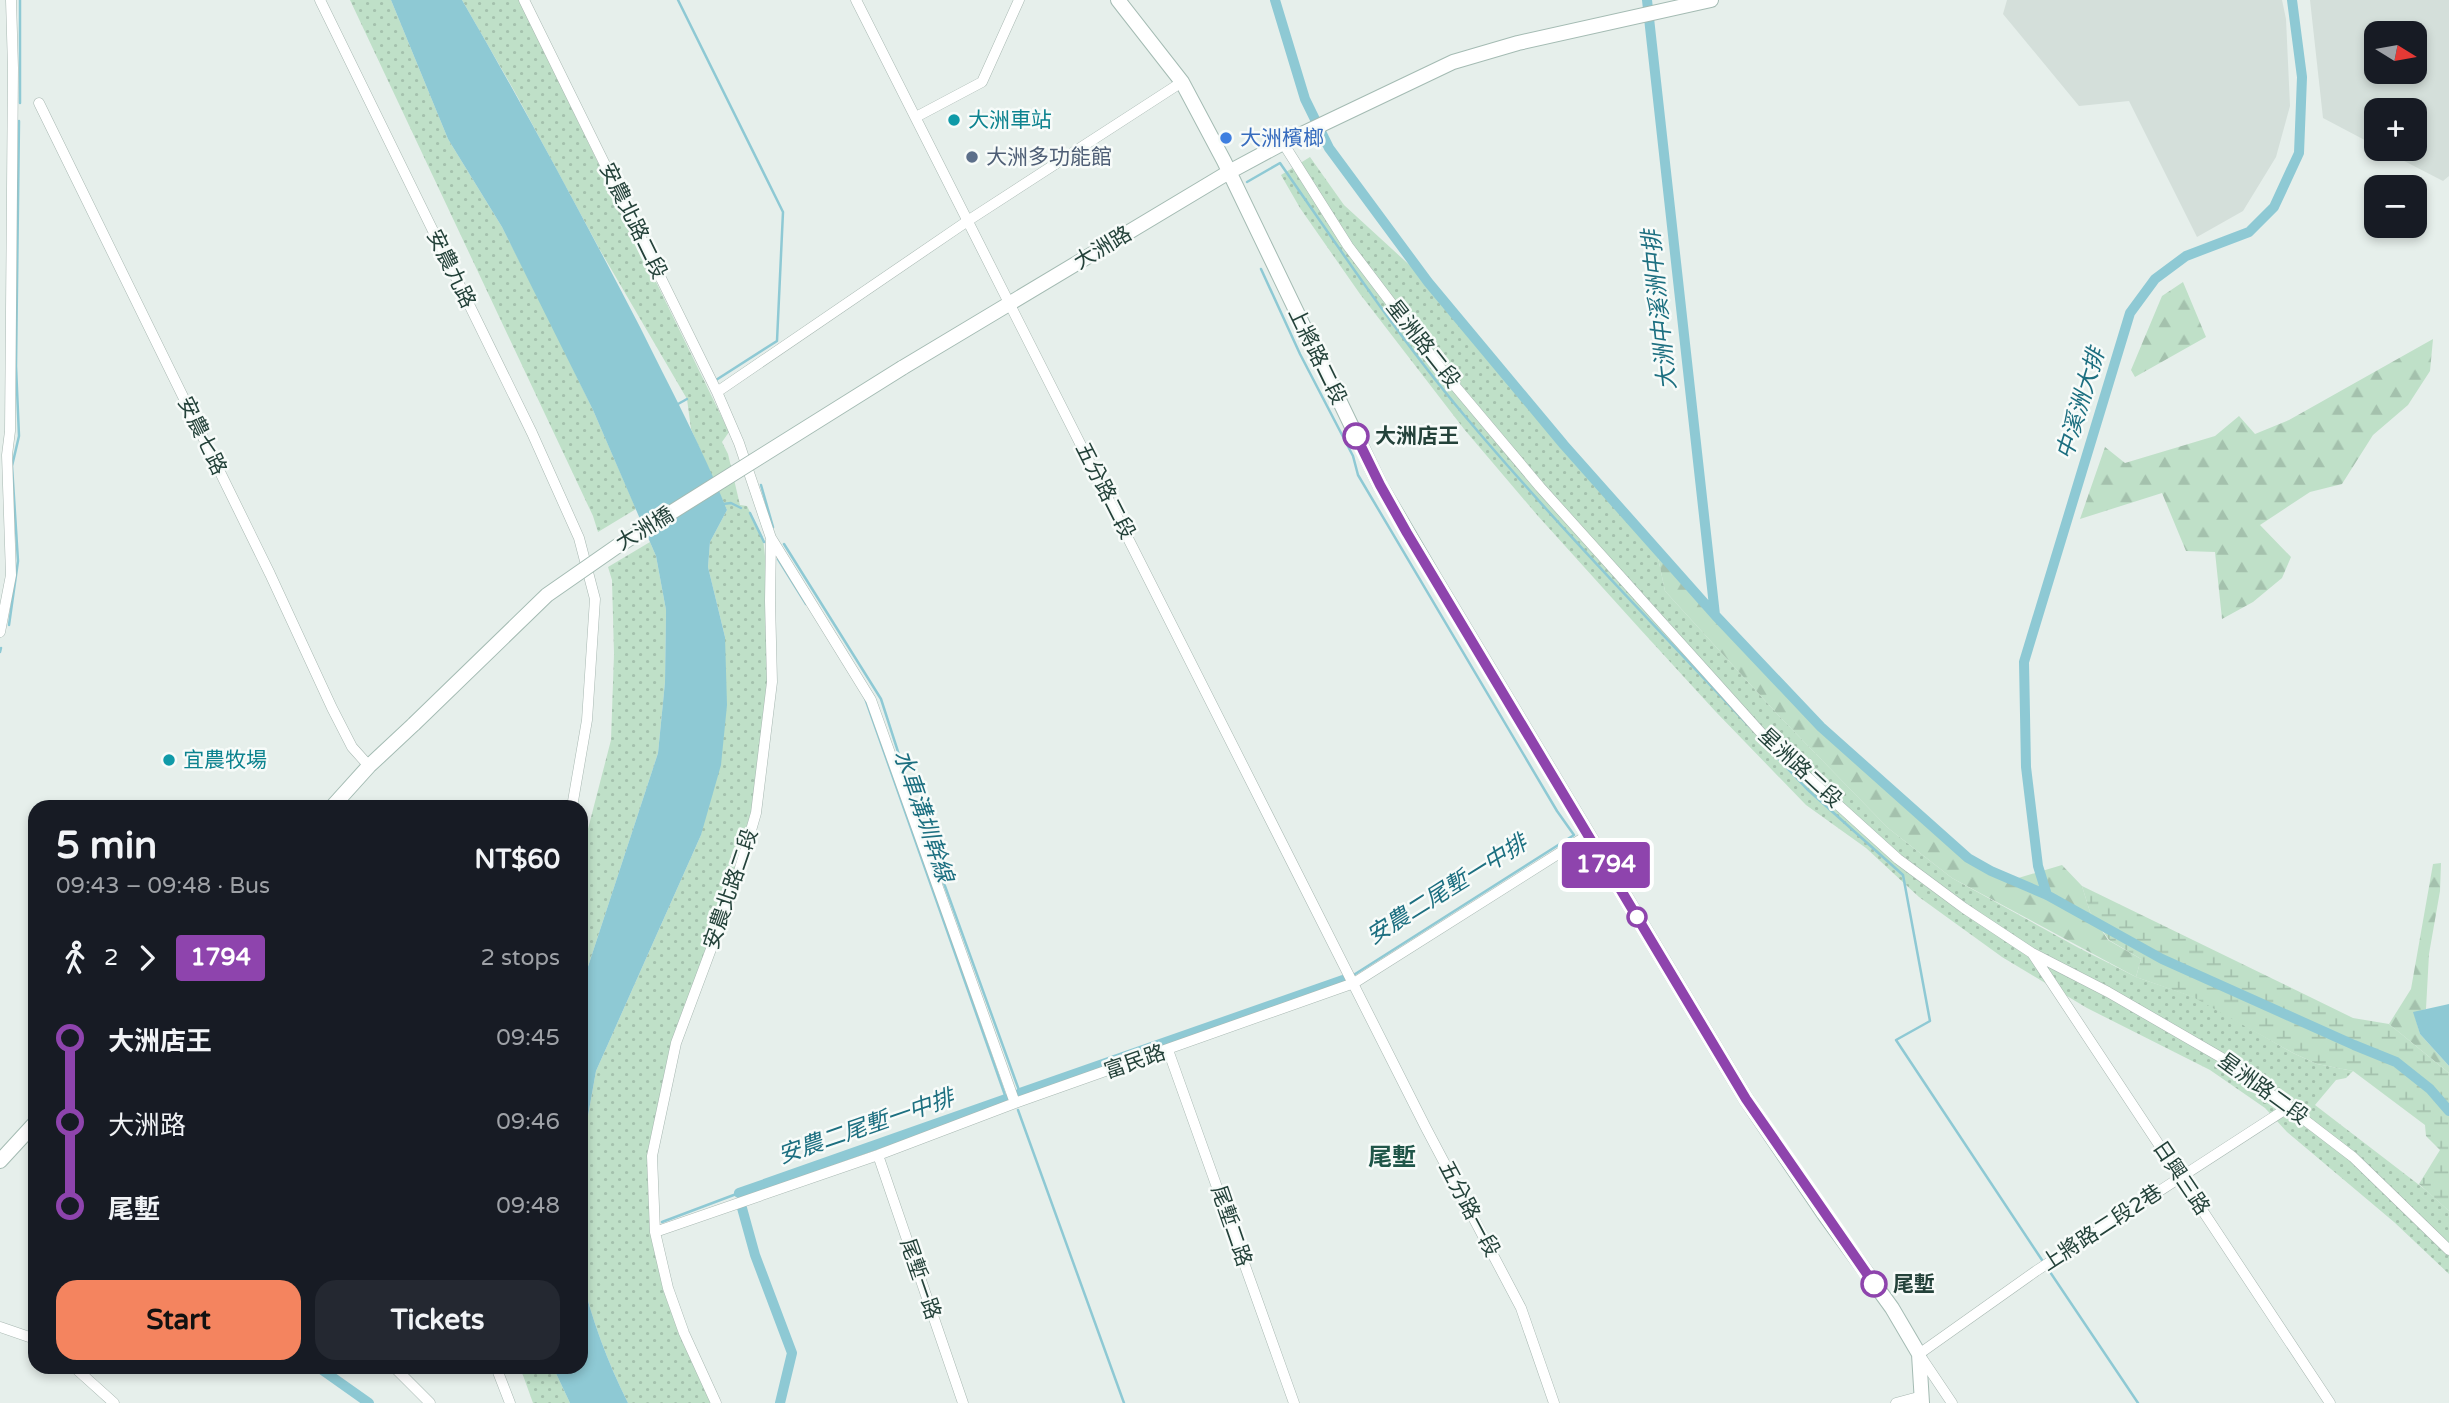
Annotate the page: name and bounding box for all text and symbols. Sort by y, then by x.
north arrow [2364,21,2427,84]
map controls [2364,21,2427,238]
button: + [2364,98,2427,161]
place label: 大洲車站 [968,108,1052,133]
marker: 大洲車站 [946,112,962,128]
place label: 大洲檳榔 [1240,126,1324,151]
marker: 大洲檳榔 [1218,130,1234,146]
place label: 大洲多功能館 [986,145,1112,170]
marker: 大洲多功能館 [964,149,980,165]
street label: 安農北路二段 [594,159,672,283]
button: − [2364,175,2427,238]
street label: 大洲路 [1070,221,1136,275]
water label: 大洲中溪洲中排 [1637,225,1682,392]
street label: 安農九路 [421,226,481,312]
street label: 星洲路二段 [1381,295,1465,393]
street label: 上將路二段 [1283,303,1351,409]
water label: 中溪洲大排 [2051,342,2112,463]
street label: 安農七路 [172,393,232,479]
marker: 大洲店王 [1343,423,1369,449]
place label: 大洲店王 [1375,424,1459,449]
street label: 五分路二段 [1070,439,1140,543]
street label: 大洲橋 [612,502,678,556]
street label: 星洲路二段 [1753,723,1847,813]
water label: 水車溝圳幹線 [887,746,960,889]
place label: 宜農牧場 [183,748,267,773]
marker: 宜農牧場 [161,752,177,768]
text: 5 min [56,823,157,869]
street label: 安農北路二段 [699,825,763,953]
water label: 安農二尾塹一中排 [1362,828,1535,951]
line badge: 1794 [1557,842,1655,888]
text: NT$60 [475,844,560,875]
text: 1794 [1576,850,1636,879]
text: 09:43 – 09:48 · Bus [56,872,270,900]
unlabelled marker [1627,907,1647,927]
icon: walk [56,939,94,977]
icon: forward [128,939,166,977]
text: 1794 [190,943,251,972]
text: 2 [104,944,118,972]
text: 2 stops [480,944,560,972]
text: 09:45 [496,1024,560,1052]
text: 大洲店王 [108,1026,212,1057]
street label: 富民路 [1101,1040,1169,1084]
street label: 星洲路二段 [2213,1048,2313,1130]
water label: 安農二尾塹一中排 [774,1083,960,1170]
text: 09:46 [496,1108,560,1136]
text: 大洲路 [108,1110,186,1141]
street label: 日興三路 [2147,1136,2215,1220]
district label: 尾塹 [1368,1143,1416,1172]
street label: 五分路一段 [1433,1157,1505,1261]
street label: 上將路二段2巷 [2037,1180,2167,1276]
street label: 尾塹二路 [1206,1182,1256,1270]
text: 09:48 [496,1192,560,1220]
text: 尾塹 [108,1194,160,1225]
street label: 尾塹一路 [895,1235,945,1323]
marker: 尾塹 [1861,1271,1887,1297]
place label: 尾塹 [1893,1272,1935,1297]
button: Start [56,1280,301,1360]
button: Tickets [315,1280,560,1360]

